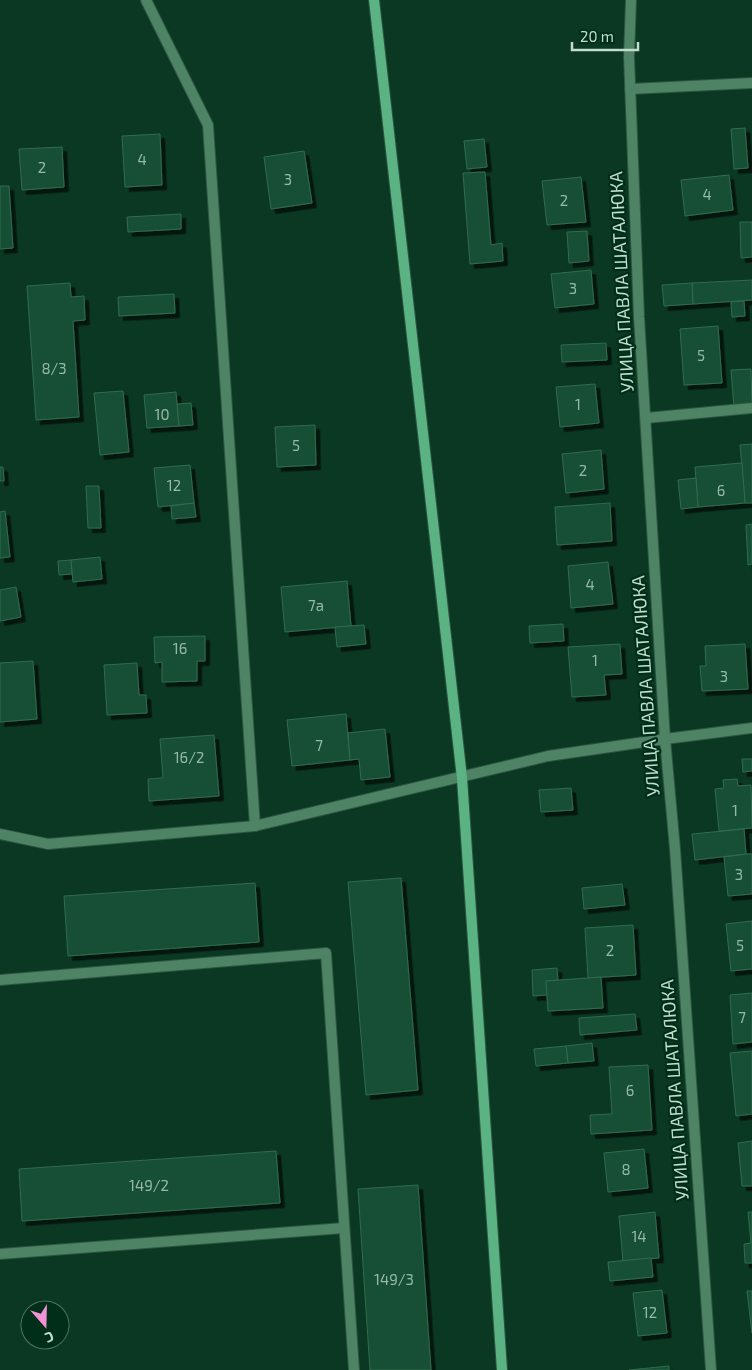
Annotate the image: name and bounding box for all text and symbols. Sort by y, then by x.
scale bar [572,20,638,52]
text: 20 m [580,27,614,45]
house number: 4 [137,150,147,168]
house number: 2 [38,158,46,176]
house number: 3 [284,170,292,188]
street label: УЛИЦА ПАВЛА ШАТАЛЮКА [604,170,638,393]
house number: 4 [702,185,712,203]
house number: 2 [560,191,568,209]
house number: 3 [569,279,577,297]
house number: 5 [697,346,705,364]
house number: 8/3 [41,359,67,377]
house number: 1 [575,395,581,413]
house number: 10 [154,405,170,423]
house number: 5 [292,436,300,454]
house number: 2 [579,461,587,479]
house number: 12 [167,476,181,494]
house number: 6 [717,481,725,499]
street label: УЛИЦА ПАВЛА ШАТАЛЮКА [626,574,664,797]
house number: 4 [585,575,595,593]
house number: 7а [308,596,324,614]
house number: 16 [173,639,187,657]
house number: 1 [592,651,598,669]
house number: 3 [720,667,728,685]
house number: 7 [315,736,323,754]
house number: 16/2 [174,748,204,766]
house number: 1 [732,801,738,819]
house number: 3 [735,865,743,883]
house number: 5 [736,936,744,954]
house number: 2 [606,941,614,959]
street label: УЛИЦА ПАВЛА ШАТАЛЮКА [655,978,693,1201]
house number: 7 [738,1008,746,1026]
house number: 6 [626,1081,634,1099]
house number: 8 [621,1160,631,1178]
house number: 149/2 [129,1176,169,1194]
house number: 14 [631,1227,647,1245]
house number: 149/3 [374,1270,414,1288]
north arrow [20,1300,70,1350]
house number: 12 [643,1303,657,1321]
text: С [43,1328,56,1347]

